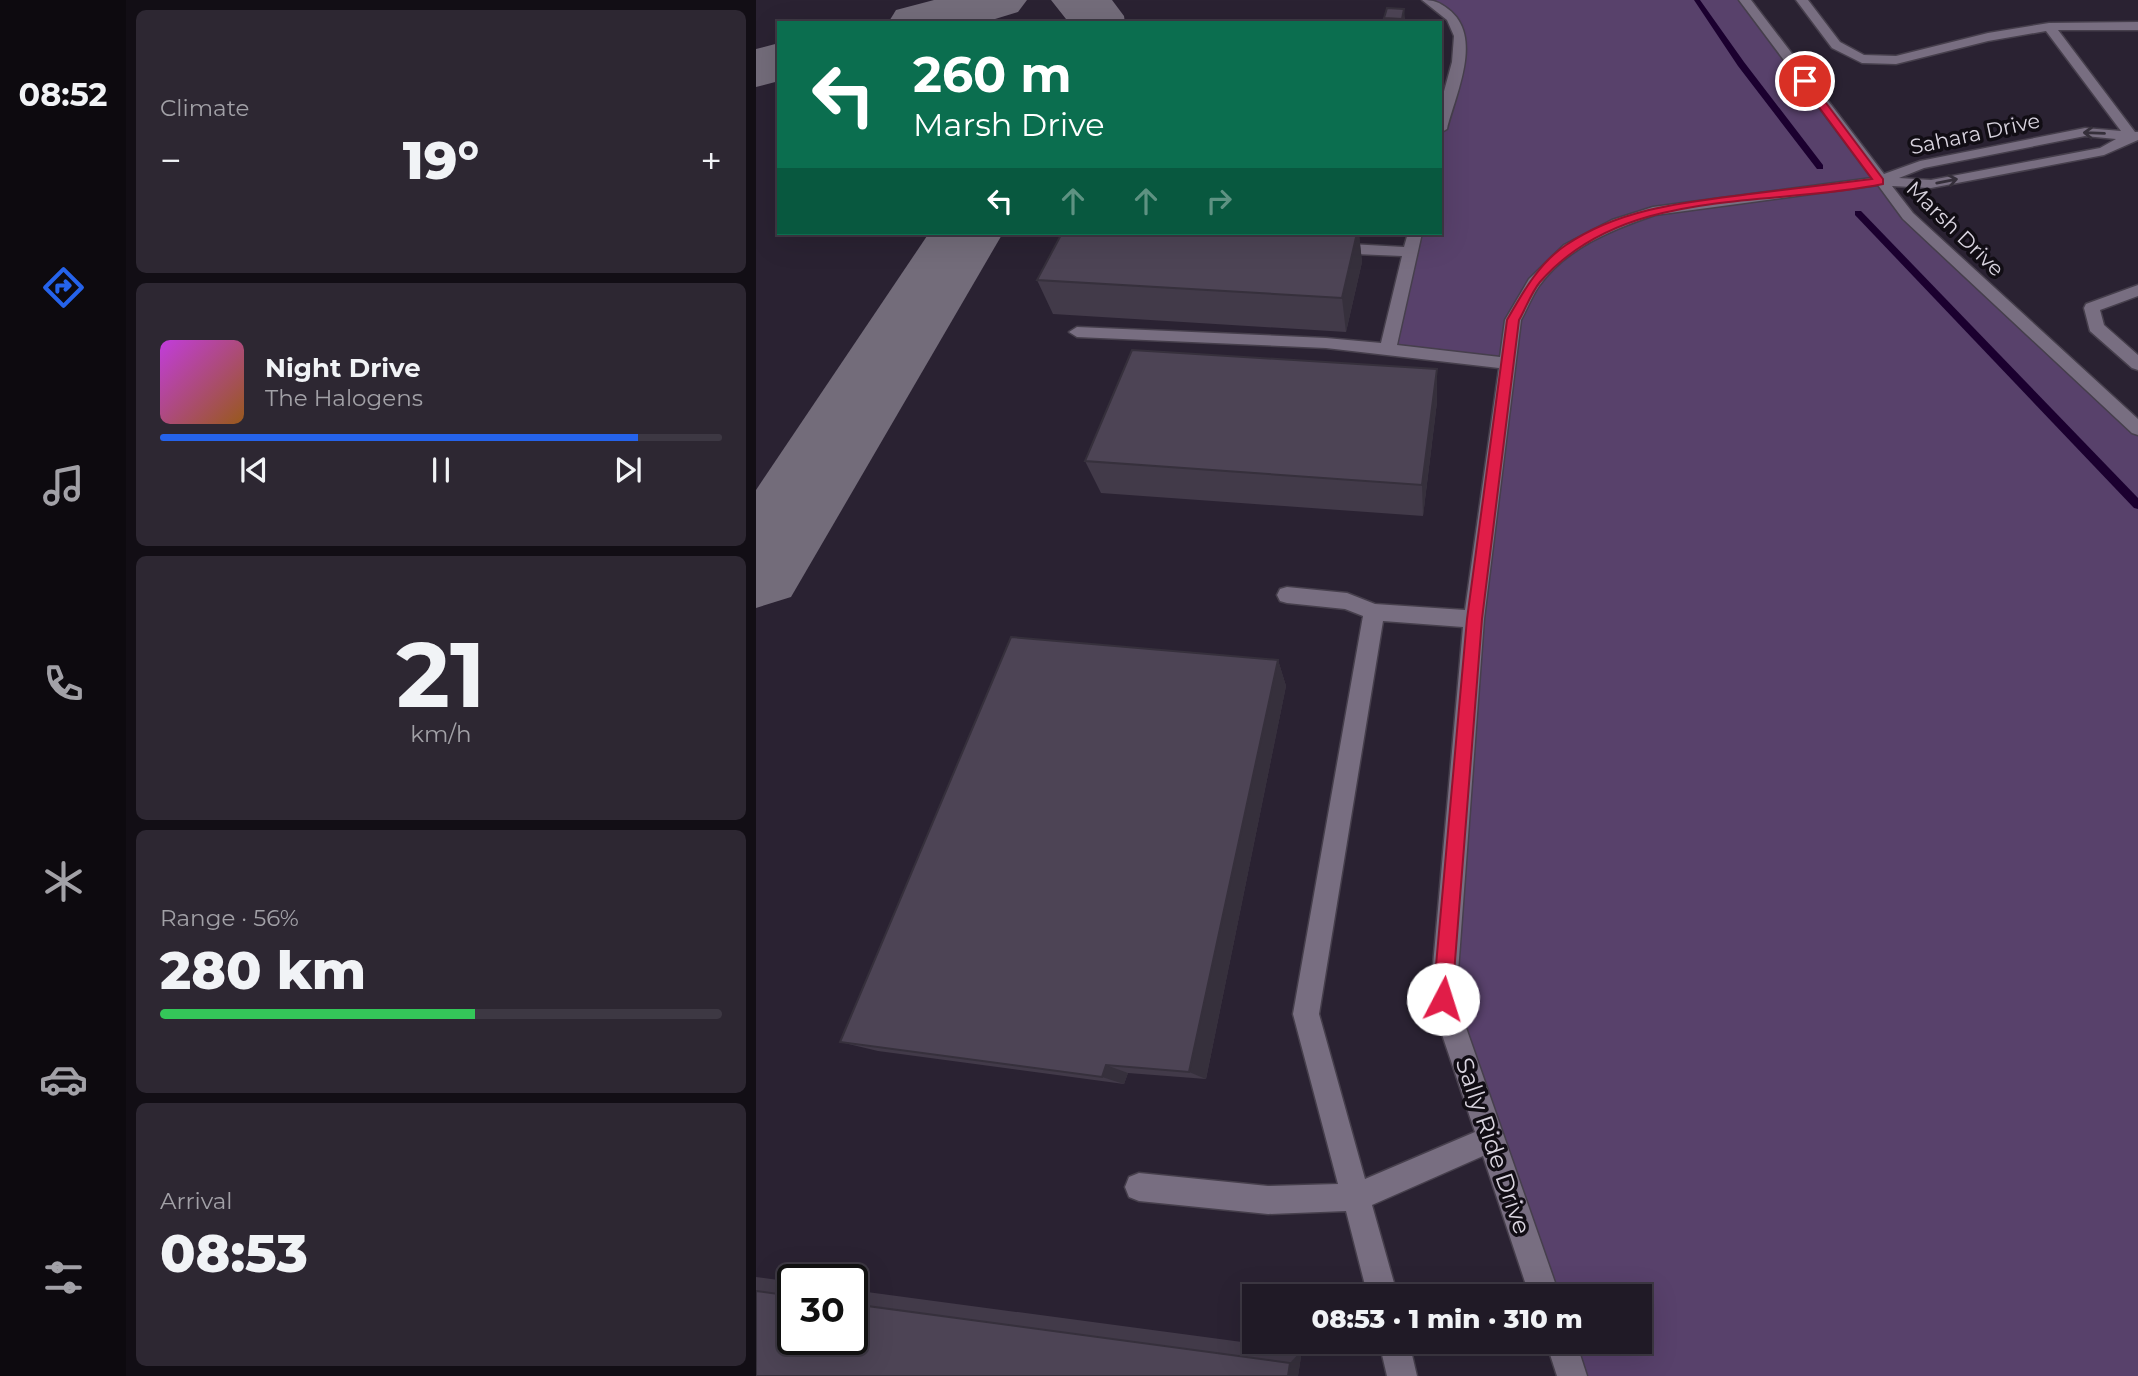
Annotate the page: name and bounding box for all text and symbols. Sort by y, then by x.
text: 260 m [913,45,1072,104]
icon: left [798,49,889,140]
pin [1775,51,1835,111]
icon: arrive [1786,62,1824,100]
text: 08:52 [19,75,108,114]
text: Climate [160,94,249,122]
text: Marsh Drive [913,105,1105,144]
street label: Sahara Drive [1908,108,2042,159]
one-way arrow [2083,127,2106,140]
text: 19° [403,129,479,192]
text: − [160,137,182,184]
text: + [700,137,722,184]
one-way arrow [1935,174,1958,187]
street label: Marsh Drive [1901,176,2009,281]
icon: left [981,182,1019,220]
icon: ahead [1054,182,1092,220]
icon: ahead [1127,182,1165,220]
icon: right [1200,182,1238,220]
icon: directions [39,263,88,312]
text: Night Drive [265,352,421,384]
text: The Halogens [265,384,423,412]
icon: previous [235,451,273,489]
icon: pause [422,451,460,489]
icon: next [609,451,647,489]
icon: music [39,461,88,510]
text: 21 [396,619,486,730]
icon: phone [39,659,88,708]
text: km/h [410,720,472,748]
icon: climate [39,857,88,906]
text: Range · 56% [160,904,299,932]
text: 280 km [160,939,366,1002]
position arrow [1406,962,1480,1036]
street label: Sally Ride Drive [1450,1054,1537,1238]
icon: car [39,1055,88,1104]
text: Arrival [160,1187,233,1215]
text: 08:53 [160,1222,308,1285]
icon: filters [39,1253,88,1302]
speed limit sign: 30 [777,1264,868,1355]
text: 08:53 · 1 min · 310 m [1311,1303,1583,1335]

